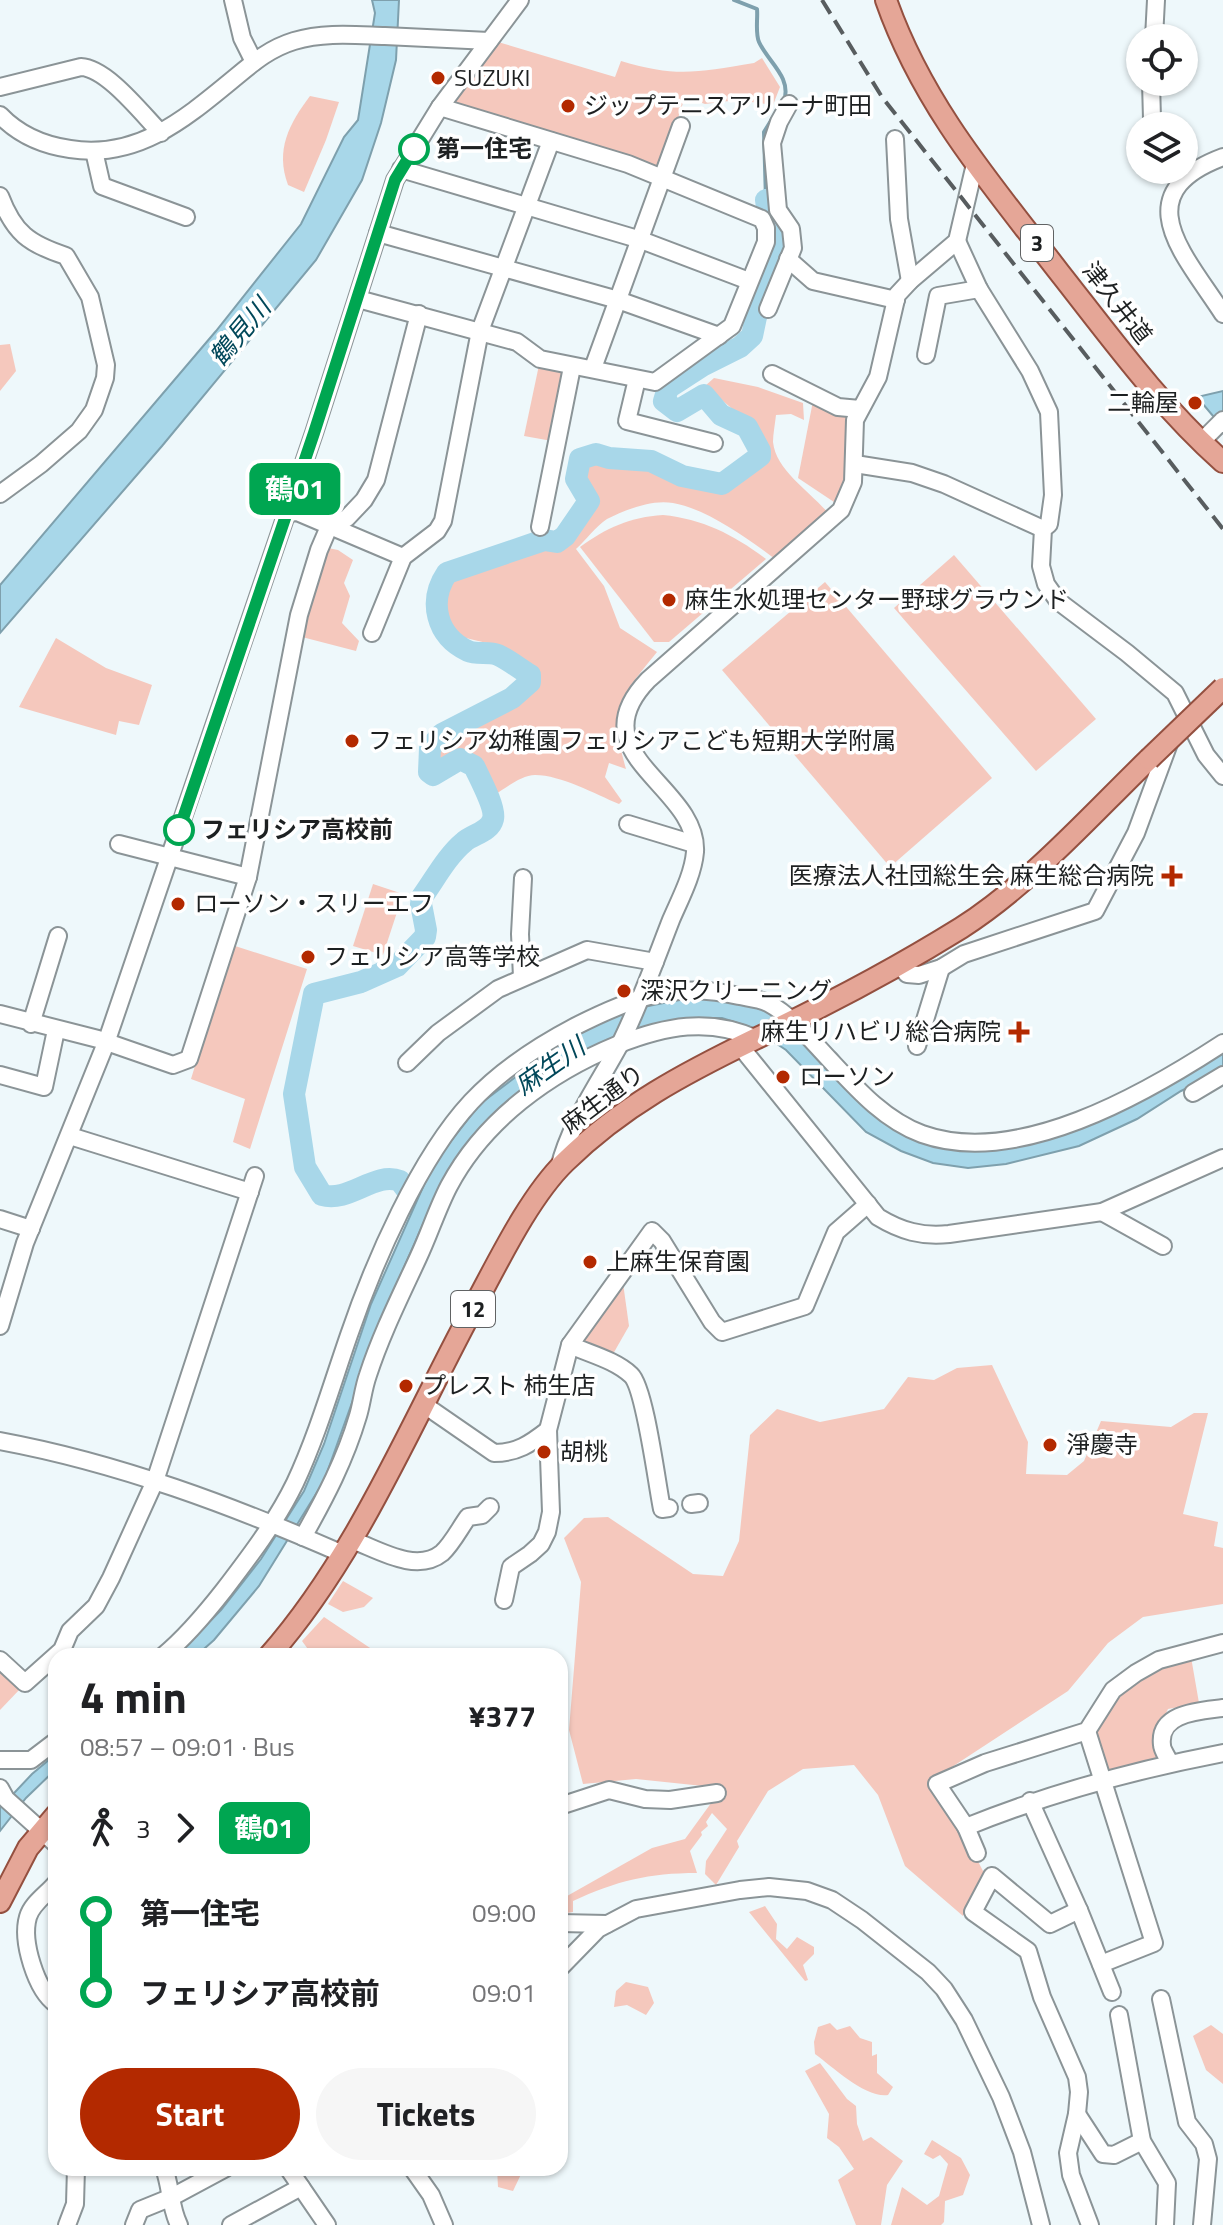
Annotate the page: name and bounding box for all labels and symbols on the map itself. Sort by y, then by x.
place label: SUZUKI [454,59,530,95]
marker: SUZUKI [429,69,447,87]
place label: ジップテニスアリーナ町田 [584,87,872,123]
marker: ジップテニスアリーナ町田 [559,97,577,115]
place label: 第一住宅 [436,130,532,166]
marker: 第一住宅 [399,134,429,164]
road number: 3 [1021,225,1053,261]
street label: 津久井道 [1074,253,1162,351]
water label: 鶴見川 [200,287,282,374]
place label: 二輪屋 [1107,384,1179,420]
marker: 二輪屋 [1186,394,1204,412]
line badge: 鶴01 [249,463,341,515]
place label: 麻生水処理センター野球グラウンド [685,581,1069,617]
marker: 麻生水処理センター野球グラウンド [660,591,678,609]
place label: フェリシア幼稚園フェリシアこども短期大学附属 [368,722,896,758]
marker: フェリシア幼稚園フェリシアこども短期大学附属 [343,732,361,750]
place label: フェリシア高校前 [201,811,393,847]
marker: フェリシア高校前 [164,815,194,845]
place label: 医療法人社団総生会 麻生総合病院 [789,857,1154,893]
marker: 医療法人社団総生会 麻生総合病院 [1161,865,1183,887]
place label: ローソン・スリーエフ [194,885,434,921]
marker: ローソン・スリーエフ [169,895,187,913]
place label: フェリシア高等学校 [324,938,540,974]
marker: フェリシア高等学校 [299,948,317,966]
place label: 深沢クリーニング [640,972,832,1008]
marker: 深沢クリーニング [615,982,633,1000]
place label: 麻生リハビリ総合病院 [761,1013,1001,1049]
marker: 麻生リハビリ総合病院 [1008,1021,1030,1043]
water label: 麻生川 [507,1026,595,1104]
street label: 麻生通り [553,1055,652,1141]
place label: ローソン [799,1058,895,1094]
marker: ローソン [774,1068,792,1086]
place label: 上麻生保育園 [606,1243,750,1279]
marker: 上麻生保育園 [581,1253,599,1271]
road number: 12 [451,1291,495,1327]
place label: プレスト 柿生店 [422,1367,595,1403]
marker: プレスト 柿生店 [397,1377,415,1395]
place label: 淨慶寺 [1066,1426,1138,1462]
place label: 胡桃 [560,1433,608,1469]
marker: 淨慶寺 [1041,1436,1059,1454]
marker: 胡桃 [535,1443,553,1461]

